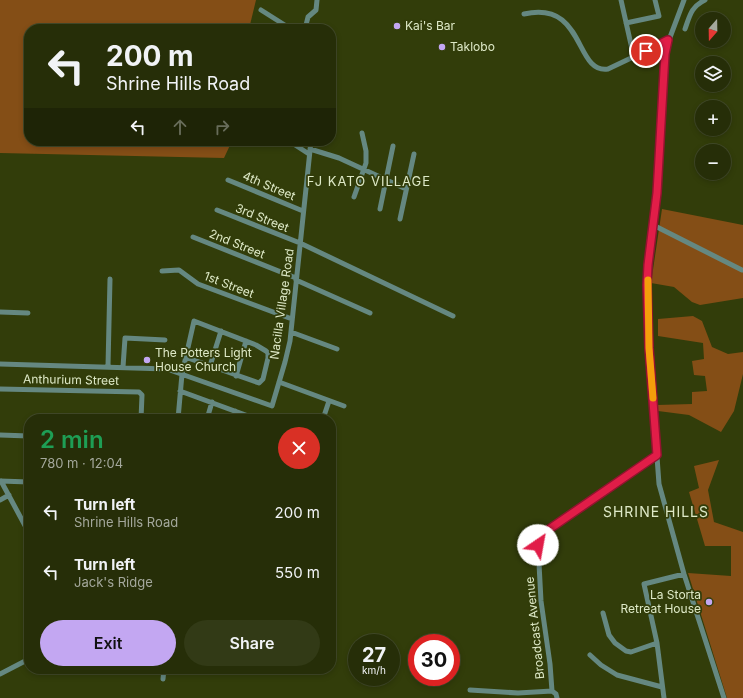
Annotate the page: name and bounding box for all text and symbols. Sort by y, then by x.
north arrow [695,12,731,48]
map controls [695,12,731,180]
place label: Kai's Bar [405,18,456,33]
marker: Kai's Bar [392,21,402,31]
pin [629,34,663,68]
text: 200 m [106,39,194,73]
place label: Taklobo [450,39,495,54]
icon: left [40,40,92,92]
icon: arrive [635,40,657,62]
marker: Taklobo [437,42,447,52]
button: layers [695,56,731,92]
text: Shrine Hills Road [106,73,250,94]
button: + [695,100,731,136]
icon: left [127,116,149,138]
icon: ahead [169,116,191,138]
icon: right [211,116,233,138]
button: − [695,144,731,180]
street label: 4th Street [240,168,298,203]
district label: FJ KATO VILLAGE [307,173,431,189]
street label: 3rd Street [233,200,291,235]
street label: 2nd Street [207,226,267,262]
street label: Nacilla Village Road [266,247,297,360]
street label: 1st Street [202,268,256,301]
place label: The Potters Light House Church [155,345,252,374]
marker: The Potters Light House Church [142,355,152,365]
street label: Anthurium Street [23,371,119,388]
text: 2 min [40,425,104,454]
button: close [278,427,320,469]
text: 780 m · 12:04 [40,455,123,471]
text: Turn left [74,495,135,514]
icon: left [40,501,62,523]
text: 200 m [275,503,320,522]
district label: SHRINE HILLS [603,503,709,520]
text: Shrine Hills Road [74,514,178,530]
position arrow [517,524,559,566]
text: Turn left [74,555,135,574]
icon: left [40,561,62,583]
text: 550 m [275,563,320,582]
text: Jack's Ridge [74,574,153,590]
street label: Broadcast Avenue [522,576,547,680]
place label: La Storta Retreat House [621,587,701,616]
marker: La Storta Retreat House [704,597,714,607]
button: Exit [40,620,176,666]
button: Share [184,620,320,666]
speed limit sign: 30 [408,634,460,686]
text: 27 [362,643,386,667]
text: km/h [362,664,386,676]

